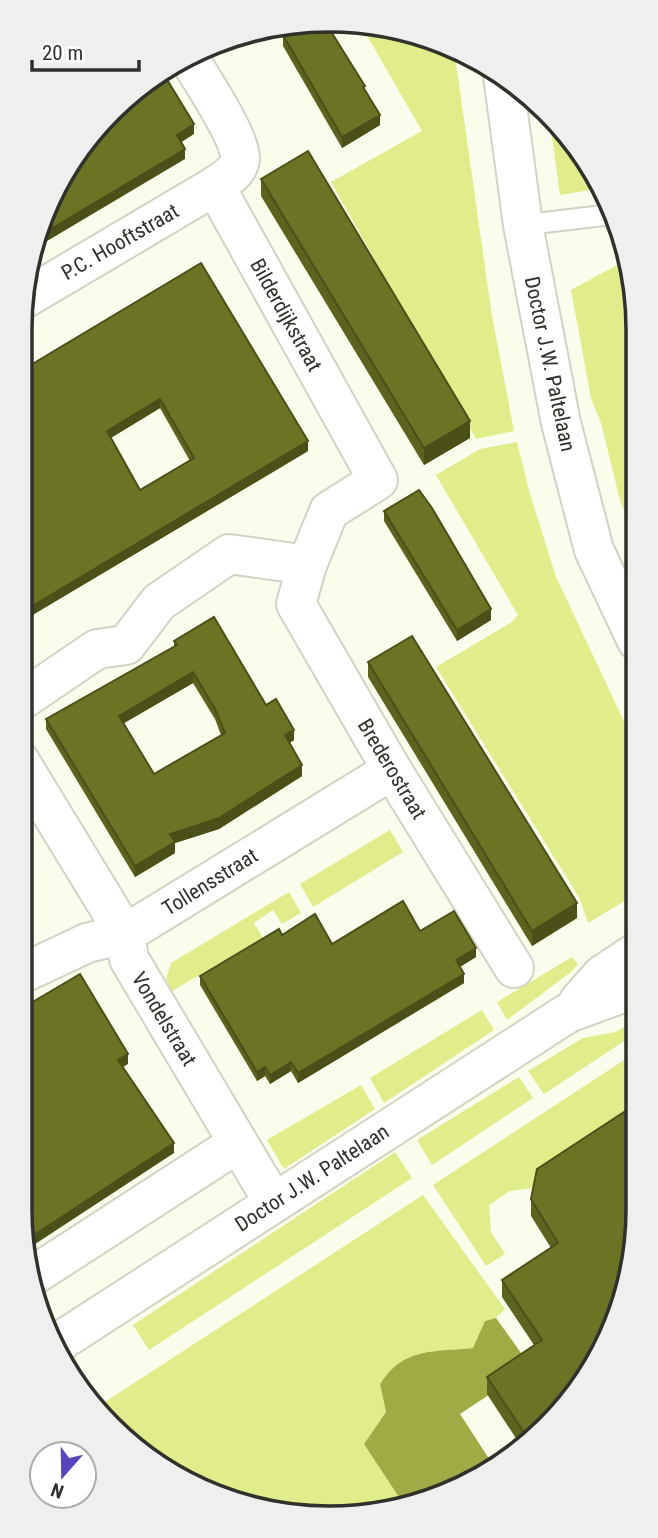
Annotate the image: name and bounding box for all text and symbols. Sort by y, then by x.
scale bar [32,28,138,72]
text: 20 m [42,41,83,65]
street label: P.C. Hooftstraat [57,199,183,285]
street label: Bilderdijkstraat [245,254,327,376]
street label: Doctor J.W. Paltelaan [520,274,580,454]
street label: Brederostraat [353,715,431,823]
street label: Tollensstraat [158,843,262,921]
street label: Vondelstraat [127,968,201,1070]
street label: Doctor J.W. Paltelaan [231,1119,393,1237]
north arrow [28,1440,98,1510]
text: N [48,1478,67,1503]

